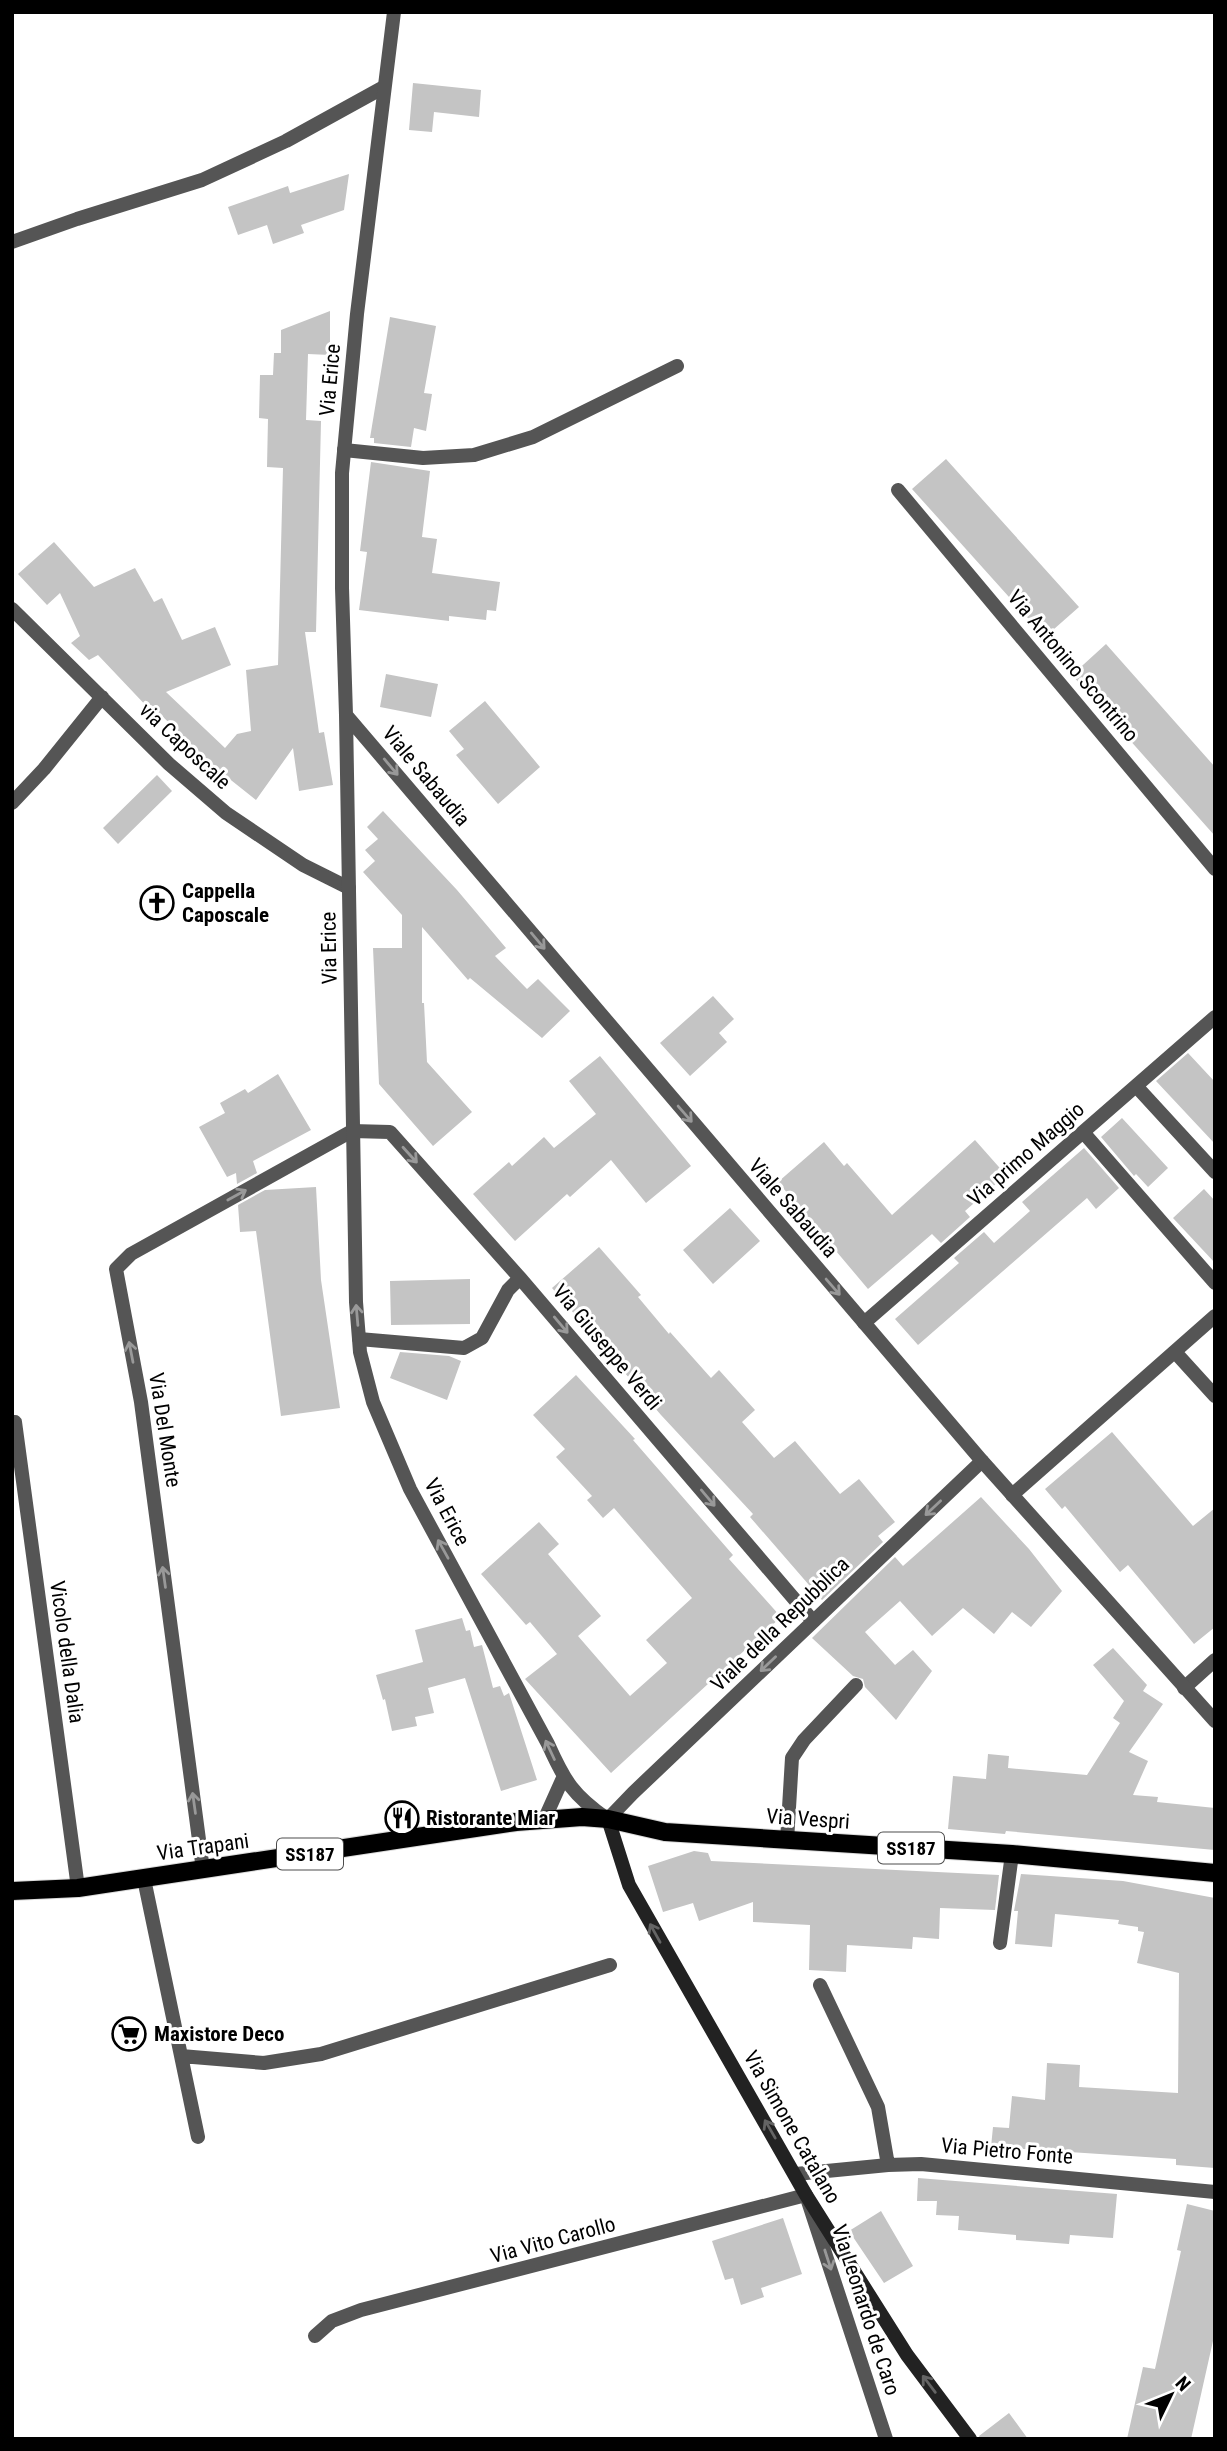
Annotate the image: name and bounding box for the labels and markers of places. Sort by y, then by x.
place label: Cappella Caposcale [182,879,269,927]
church icon: Cappella Caposcale [138,884,176,922]
restaurant icon: Ristorante Miar [383,1799,421,1837]
place label: Ristorante Miar [426,1806,555,1830]
supermarket icon: Maxistore Deco [110,2015,148,2053]
place label: Maxistore Deco [154,2022,284,2046]

